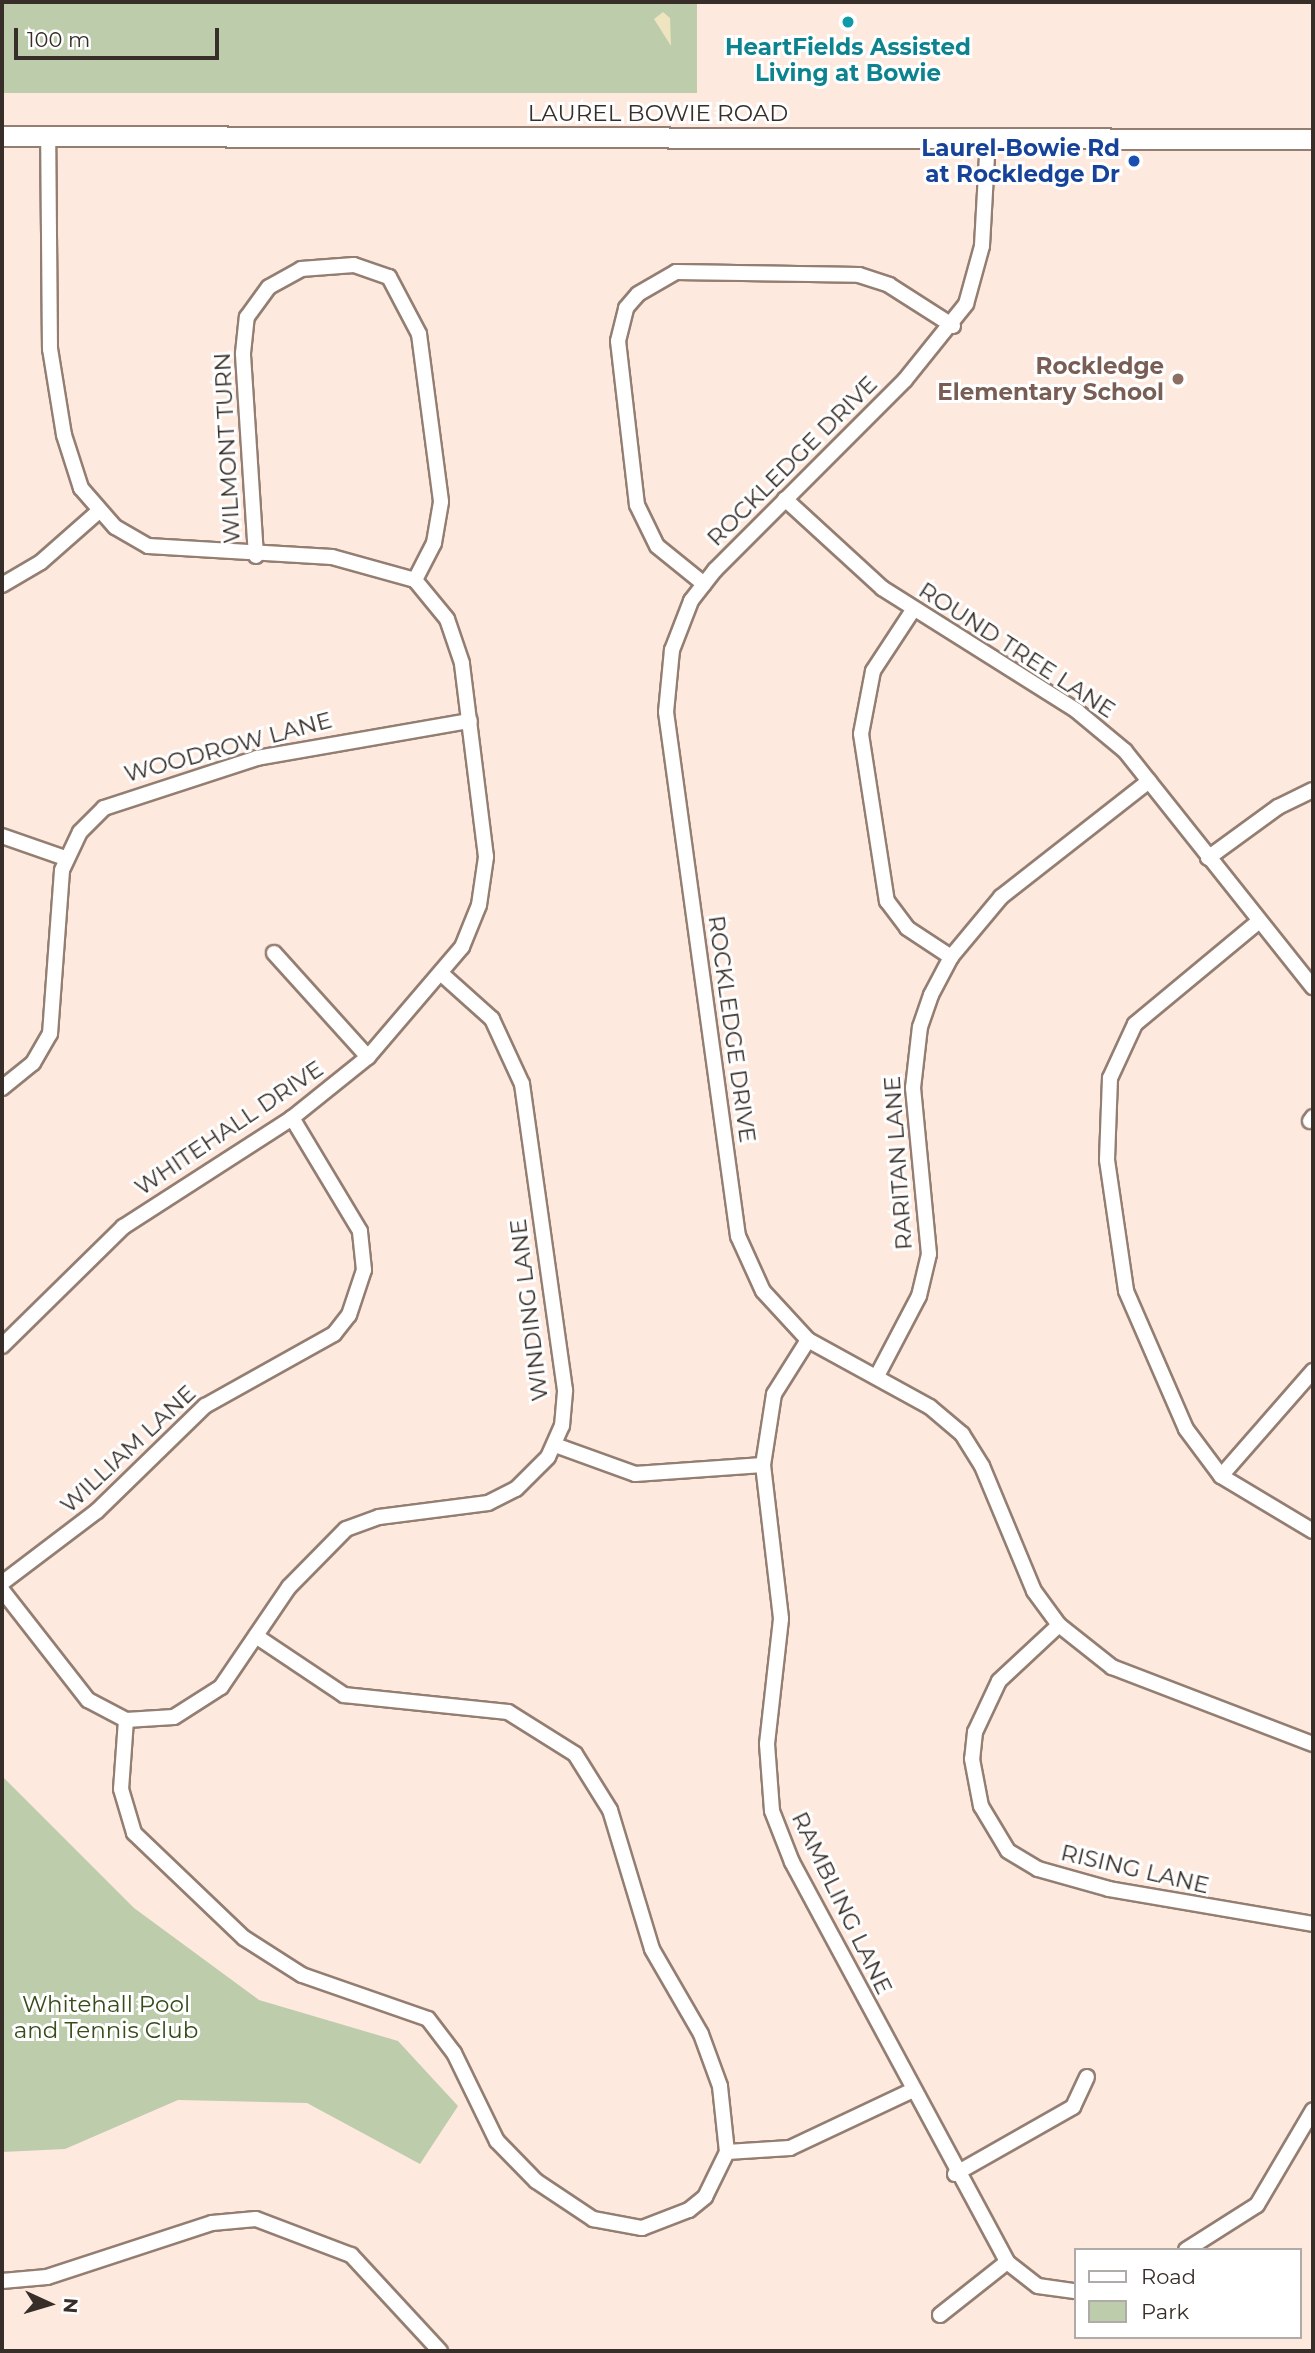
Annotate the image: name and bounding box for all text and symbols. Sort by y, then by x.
scale bar [18,14,222,58]
marker: HeartFields Assisted Living at Bowie [840,14,856,30]
text: 100 m [27,27,90,52]
place label: HeartFields Assisted Living at Bowie [725,33,971,87]
street label: LAUREL BOWIE ROAD [528,99,788,127]
place label: Laurel-Bowie Rd at Rockledge Dr [921,134,1120,188]
marker: Laurel-Bowie Rd at Rockledge Dr [1126,153,1142,169]
street label: WILMONT TURN [208,352,246,544]
place label: Rockledge Elementary School [937,352,1164,406]
street label: ROCKLEDGE DRIVE [701,370,883,552]
marker: Rockledge Elementary School [1170,371,1186,387]
street label: ROUND TREE LANE [914,576,1120,724]
street label: WOODROW LANE [121,706,335,788]
street label: ROCKLEDGE DRIVE [702,914,762,1144]
street label: WHITEHALL DRIVE [130,1055,328,1201]
street label: RARITAN LANE [878,1075,918,1251]
street label: WINDING LANE [504,1217,554,1403]
street label: WILLIAM LANE [55,1379,201,1519]
street label: RAMBLING LANE [786,1807,898,1999]
street label: RISING LANE [1058,1839,1212,1899]
park label: Whitehall Pool and Tennis Club [14,1990,198,2044]
legend [1074,2248,1301,2339]
text: Road [1141,2264,1196,2289]
north arrow [14,2269,84,2339]
text: N [58,2297,82,2314]
text: Park [1141,2299,1189,2324]

